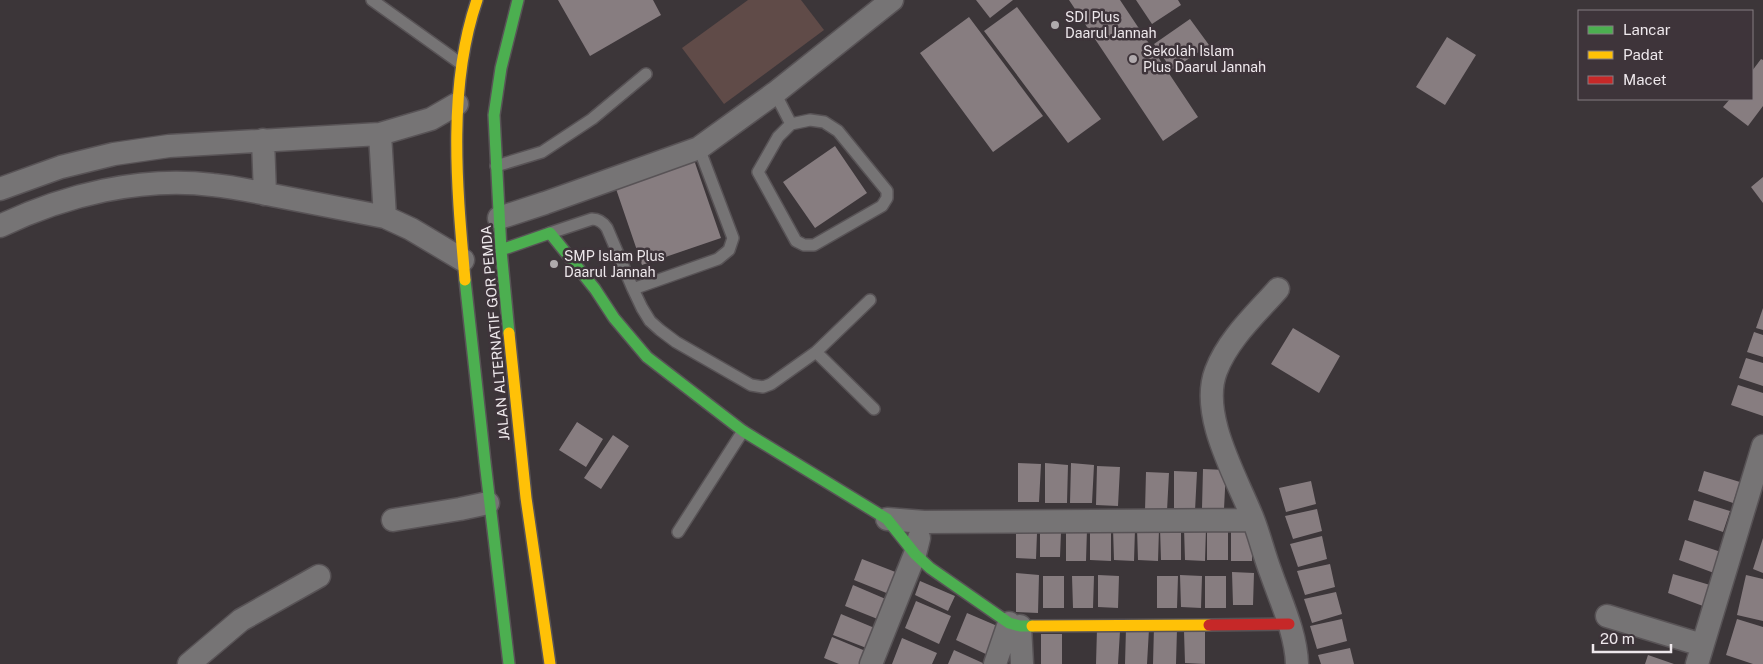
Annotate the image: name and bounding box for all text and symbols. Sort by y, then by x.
place label: SDI Plus Daarul Jannah [1065,9,1157,41]
legend [1578,10,1753,100]
marker: SDI Plus Daarul Jannah [1049,19,1061,31]
text: Lancar [1623,21,1671,38]
place label: Sekolah Islam Plus Daarul Jannah [1143,43,1266,75]
text: Padat [1623,46,1664,63]
marker: Sekolah Islam Plus Daarul Jannah [1127,53,1139,65]
text: Macet [1623,71,1667,88]
street label: JALAN ALTERNATIF GOR PEMDA [478,224,512,441]
place label: SMP Islam Plus Daarul Jannah [564,248,665,280]
marker: SMP Islam Plus Daarul Jannah [548,258,560,270]
scale bar [1593,622,1670,654]
text: 20 m [1600,630,1635,647]

